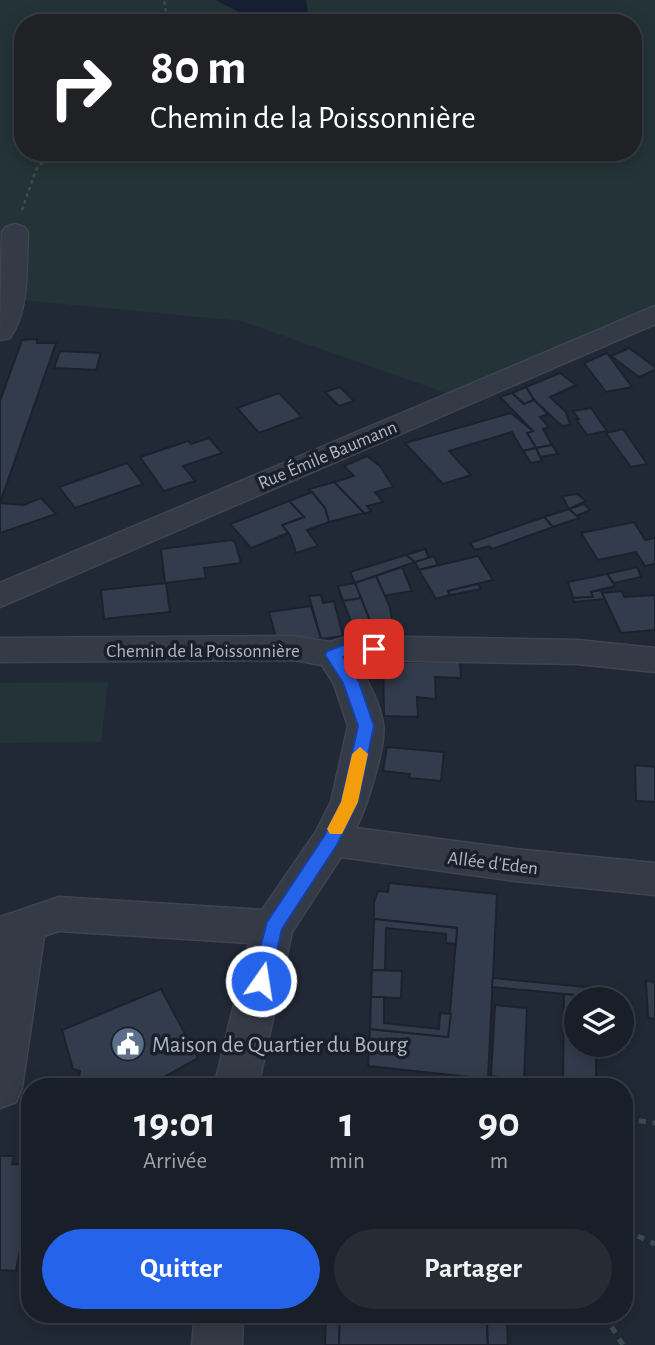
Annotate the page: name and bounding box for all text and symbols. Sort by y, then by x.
icon: right [35,42,126,133]
text: 80 m [150,44,247,93]
text: Chemin de la Poissonnière [150,102,476,134]
street label: Rue Émile Baumann [255,416,400,493]
pin [344,619,404,679]
icon: arrive [355,630,393,668]
street label: Chemin de la Poissonnière [106,642,300,661]
street label: Allée d'Eden [446,849,539,878]
position arrow [224,944,298,1018]
map controls [564,987,634,1057]
button: layers [564,987,634,1057]
public building icon: Maison de Quartier du Bourg [109,1025,147,1063]
place label: Maison de Quartier du Bourg [152,1034,408,1057]
text: 19:01 [134,1102,216,1144]
text: 1 [339,1102,354,1144]
text: 90 [478,1102,520,1144]
text: Arrivée [143,1150,207,1173]
text: min [329,1150,365,1173]
text: m [490,1150,508,1173]
button: Quitter [42,1229,320,1309]
button: Partager [334,1229,612,1309]

